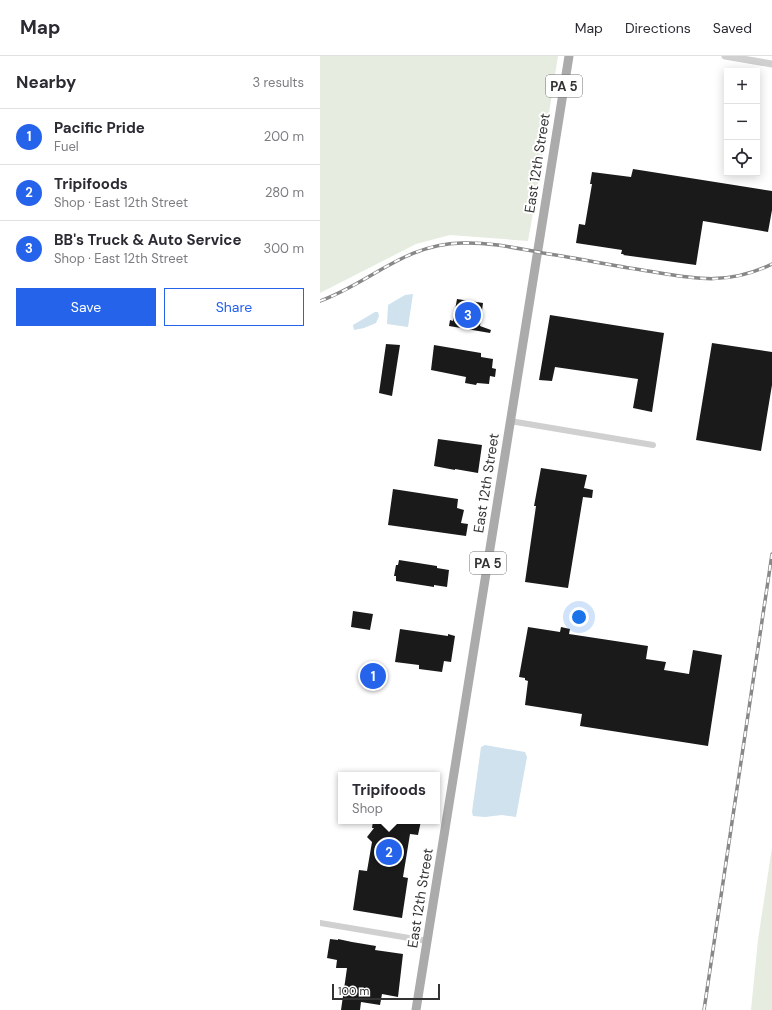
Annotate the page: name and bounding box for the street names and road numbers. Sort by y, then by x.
road number: PA 5 [546,75,582,97]
street label: East 12th Street [520,112,554,214]
street label: East 12th Street [469,432,503,534]
road number: PA 5 [470,552,506,574]
street label: East 12th Street [403,847,437,949]

